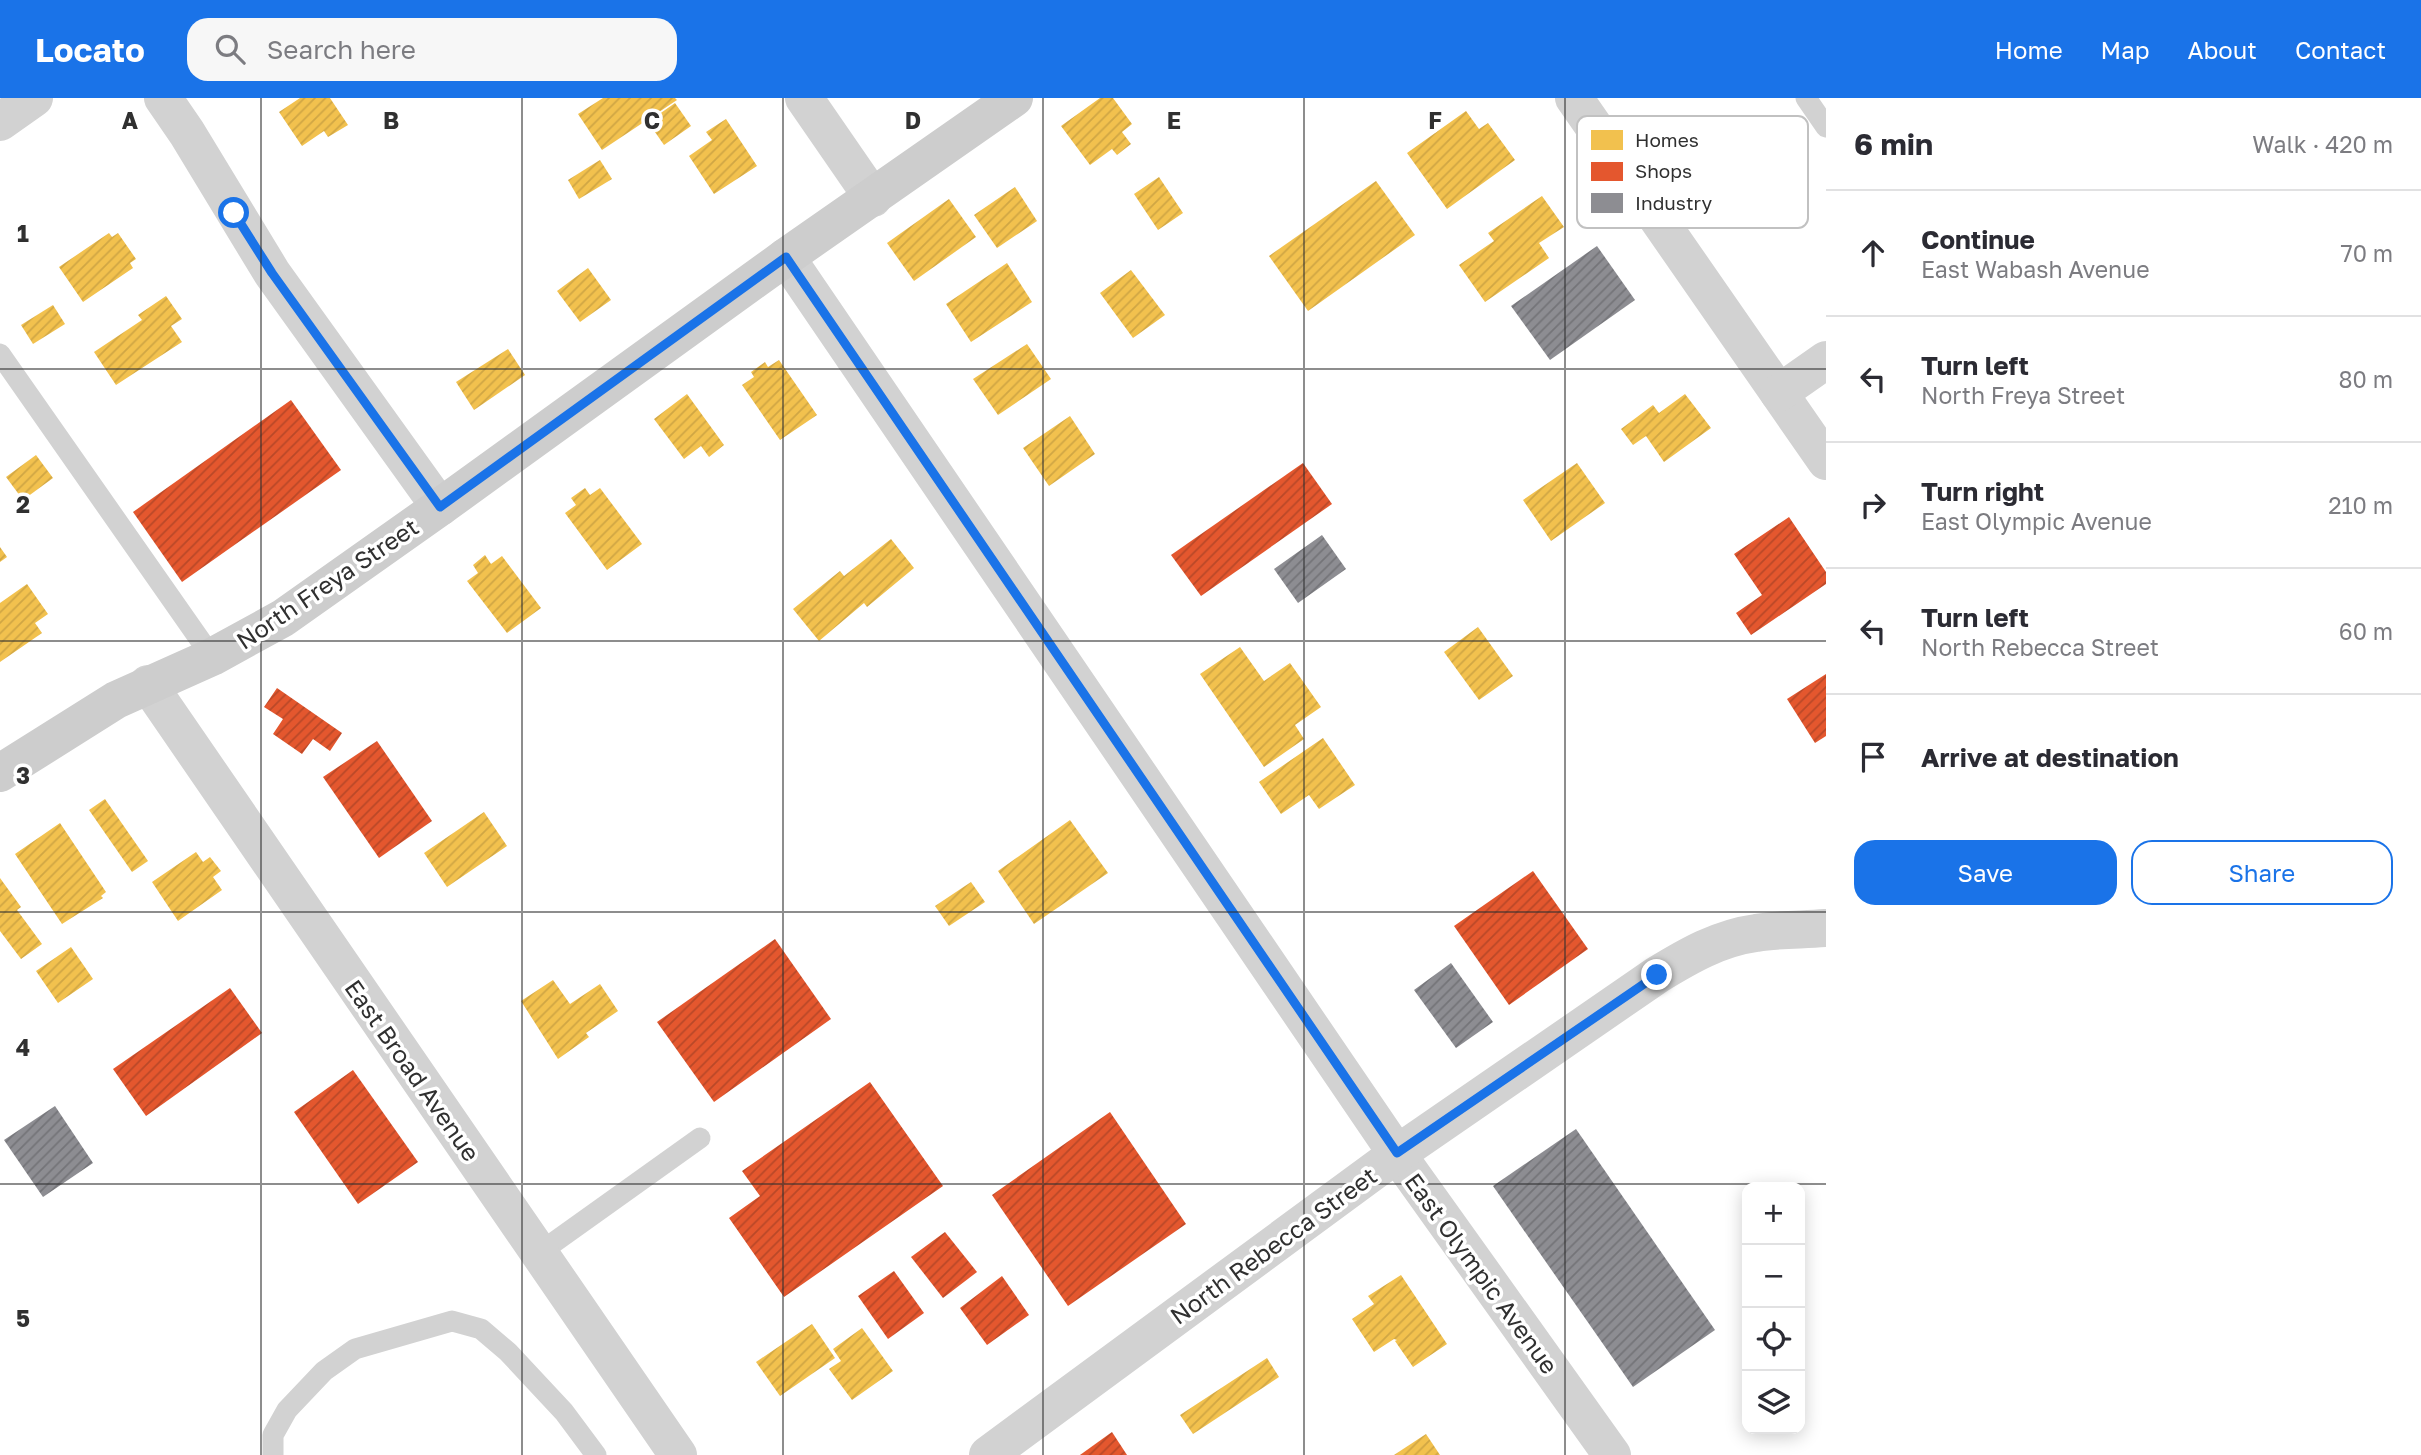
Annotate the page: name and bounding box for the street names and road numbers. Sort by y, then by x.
street label: North Freya Street [231,511,423,655]
street label: East Broad Avenue [339,974,487,1166]
street label: North Rebecca Street [1164,1160,1382,1330]
street label: East Olympic Avenue [1399,1167,1565,1379]

